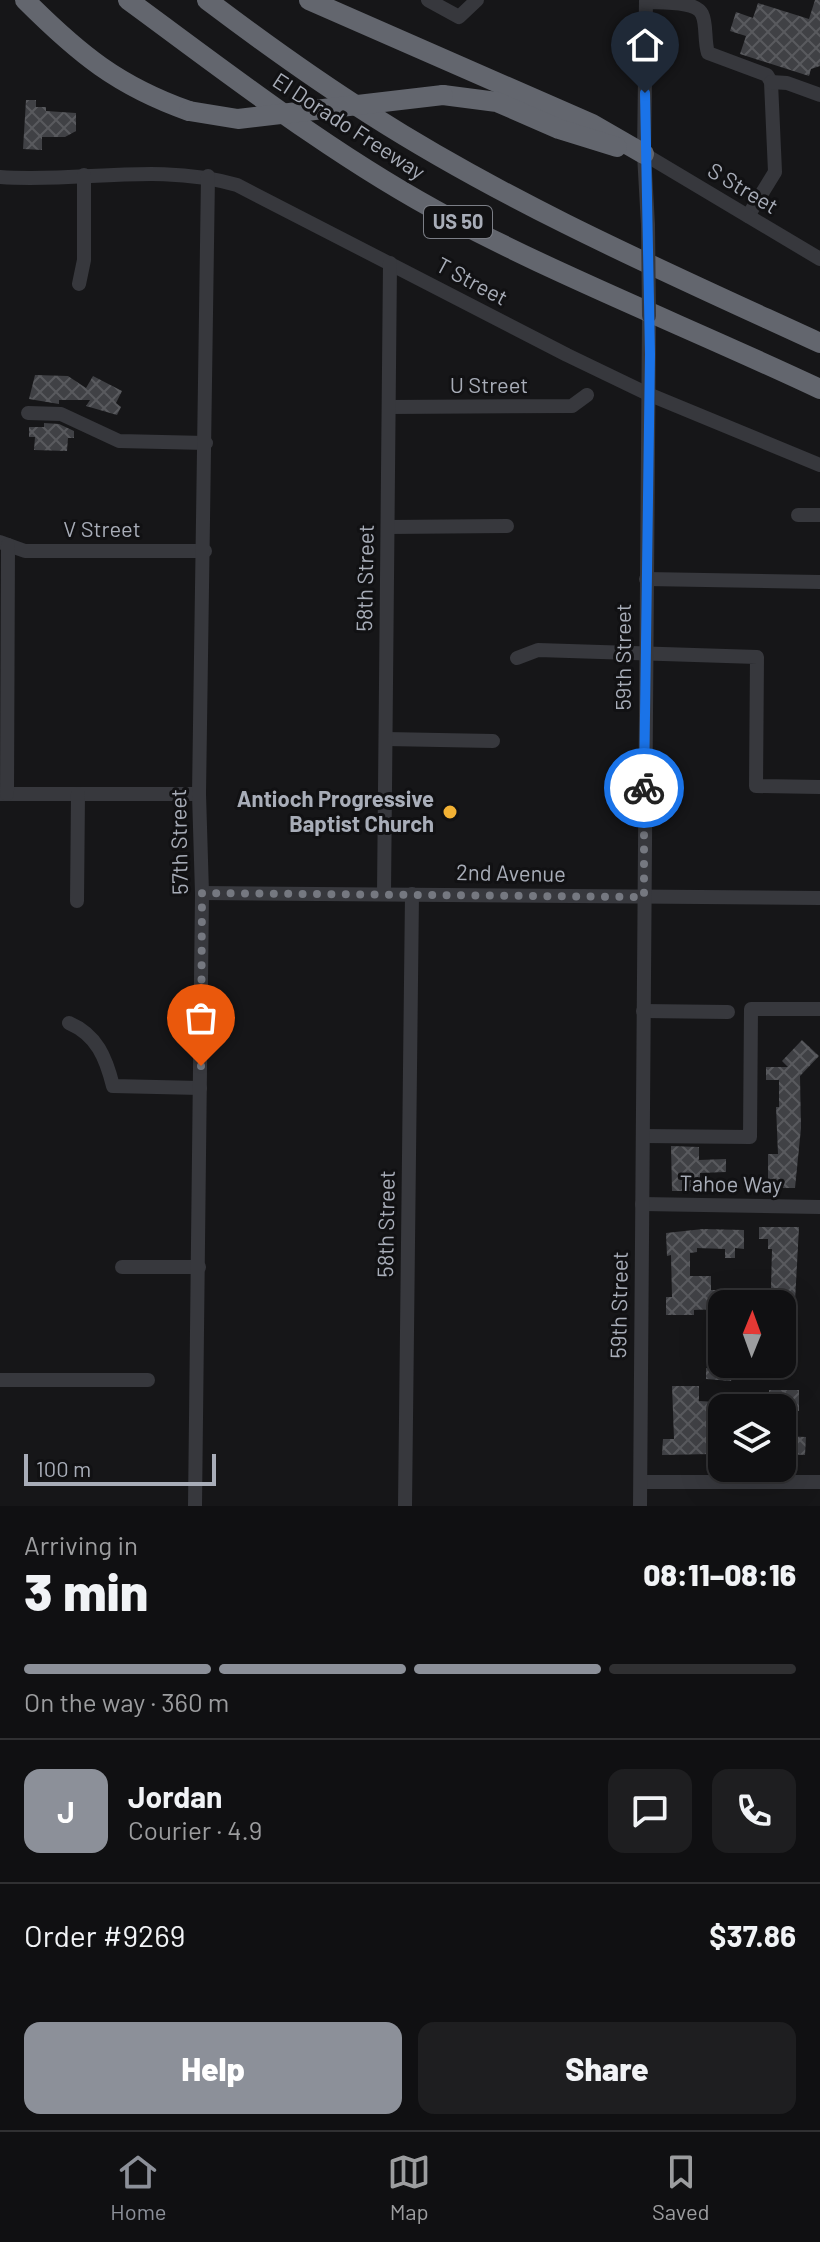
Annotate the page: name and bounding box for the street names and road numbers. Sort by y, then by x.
street label: El Dorado Freeway [269,66,430,184]
street label: S Street [704,156,783,218]
road number: US 50 [424,206,492,238]
street label: T Street [432,251,513,310]
street label: U Street [450,371,528,397]
street label: V Street [63,515,141,541]
street label: 58th Street [350,524,378,632]
street label: 59th Street [609,603,635,711]
street label: 57th Street [164,789,192,895]
street label: 2nd Avenue [456,858,566,886]
street label: Tahoe Way [679,1169,783,1197]
street label: 58th Street [371,1170,399,1278]
street label: 59th Street [604,1251,632,1359]

